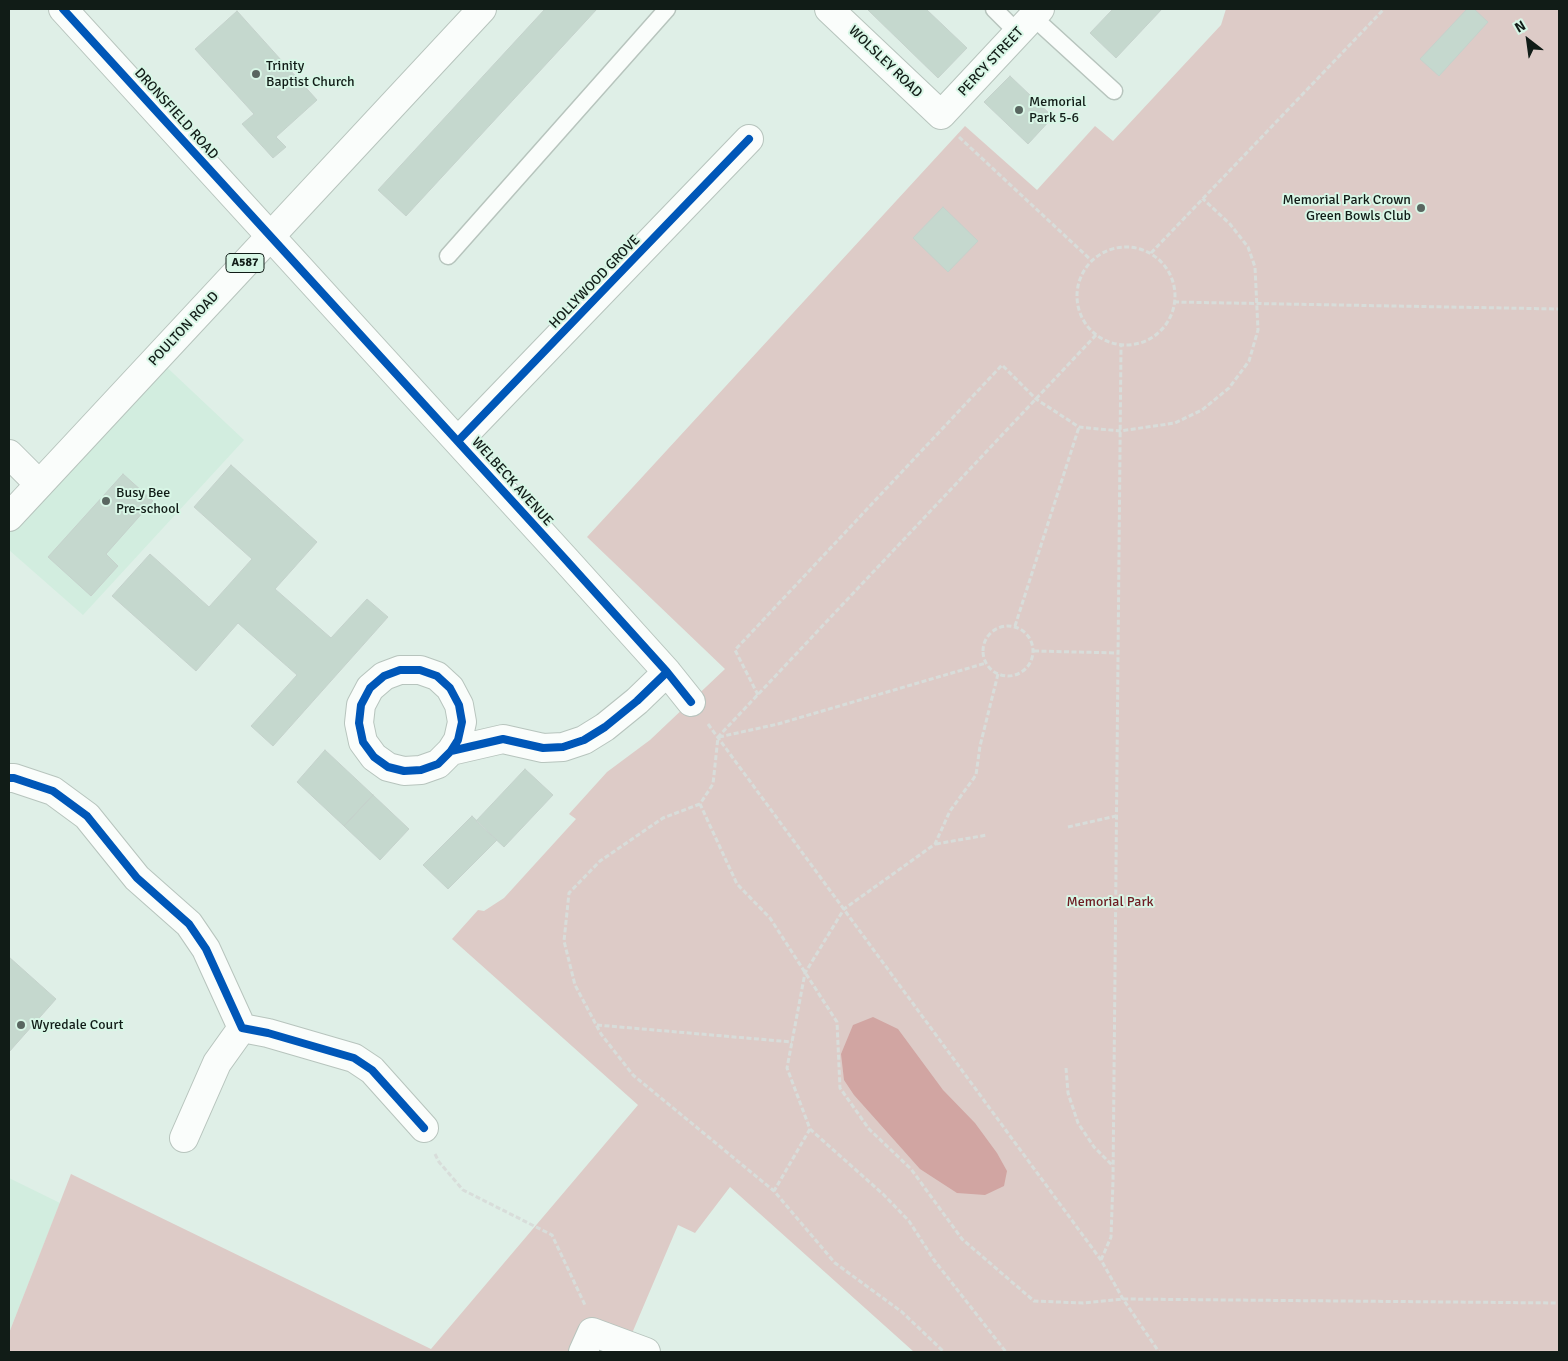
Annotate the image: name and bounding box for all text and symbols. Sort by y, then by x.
north arrow [1503,15,1553,65]
text: N [1512,17,1529,36]
street label: WOLSLEY ROAD [845,23,925,101]
street label: PERCY STREET [955,24,1027,100]
place label: Trinity Baptist Church [266,58,355,90]
street label: DRONSFIELD ROAD [131,65,221,163]
marker: Trinity Baptist Church [250,68,262,80]
place label: Memorial Park 5-6 [1029,94,1086,126]
marker: Memorial Park 5-6 [1013,104,1025,116]
place label: Memorial Park Crown Green Bowls Club [1283,192,1411,224]
marker: Memorial Park Crown Green Bowls Club [1415,202,1427,214]
street label: HOLLYWOOD GROVE [546,232,644,332]
road number: A587 [226,254,264,272]
street label: POULTON ROAD [145,288,223,370]
street label: WELBECK AVENUE [468,434,556,530]
place label: Busy Bee Pre-school [116,485,180,518]
marker: Busy Bee Pre-school [100,495,112,507]
park label: Memorial Park [1066,894,1154,910]
place label: Wyredale Court [31,1017,123,1033]
marker: Wyredale Court [15,1019,27,1031]

